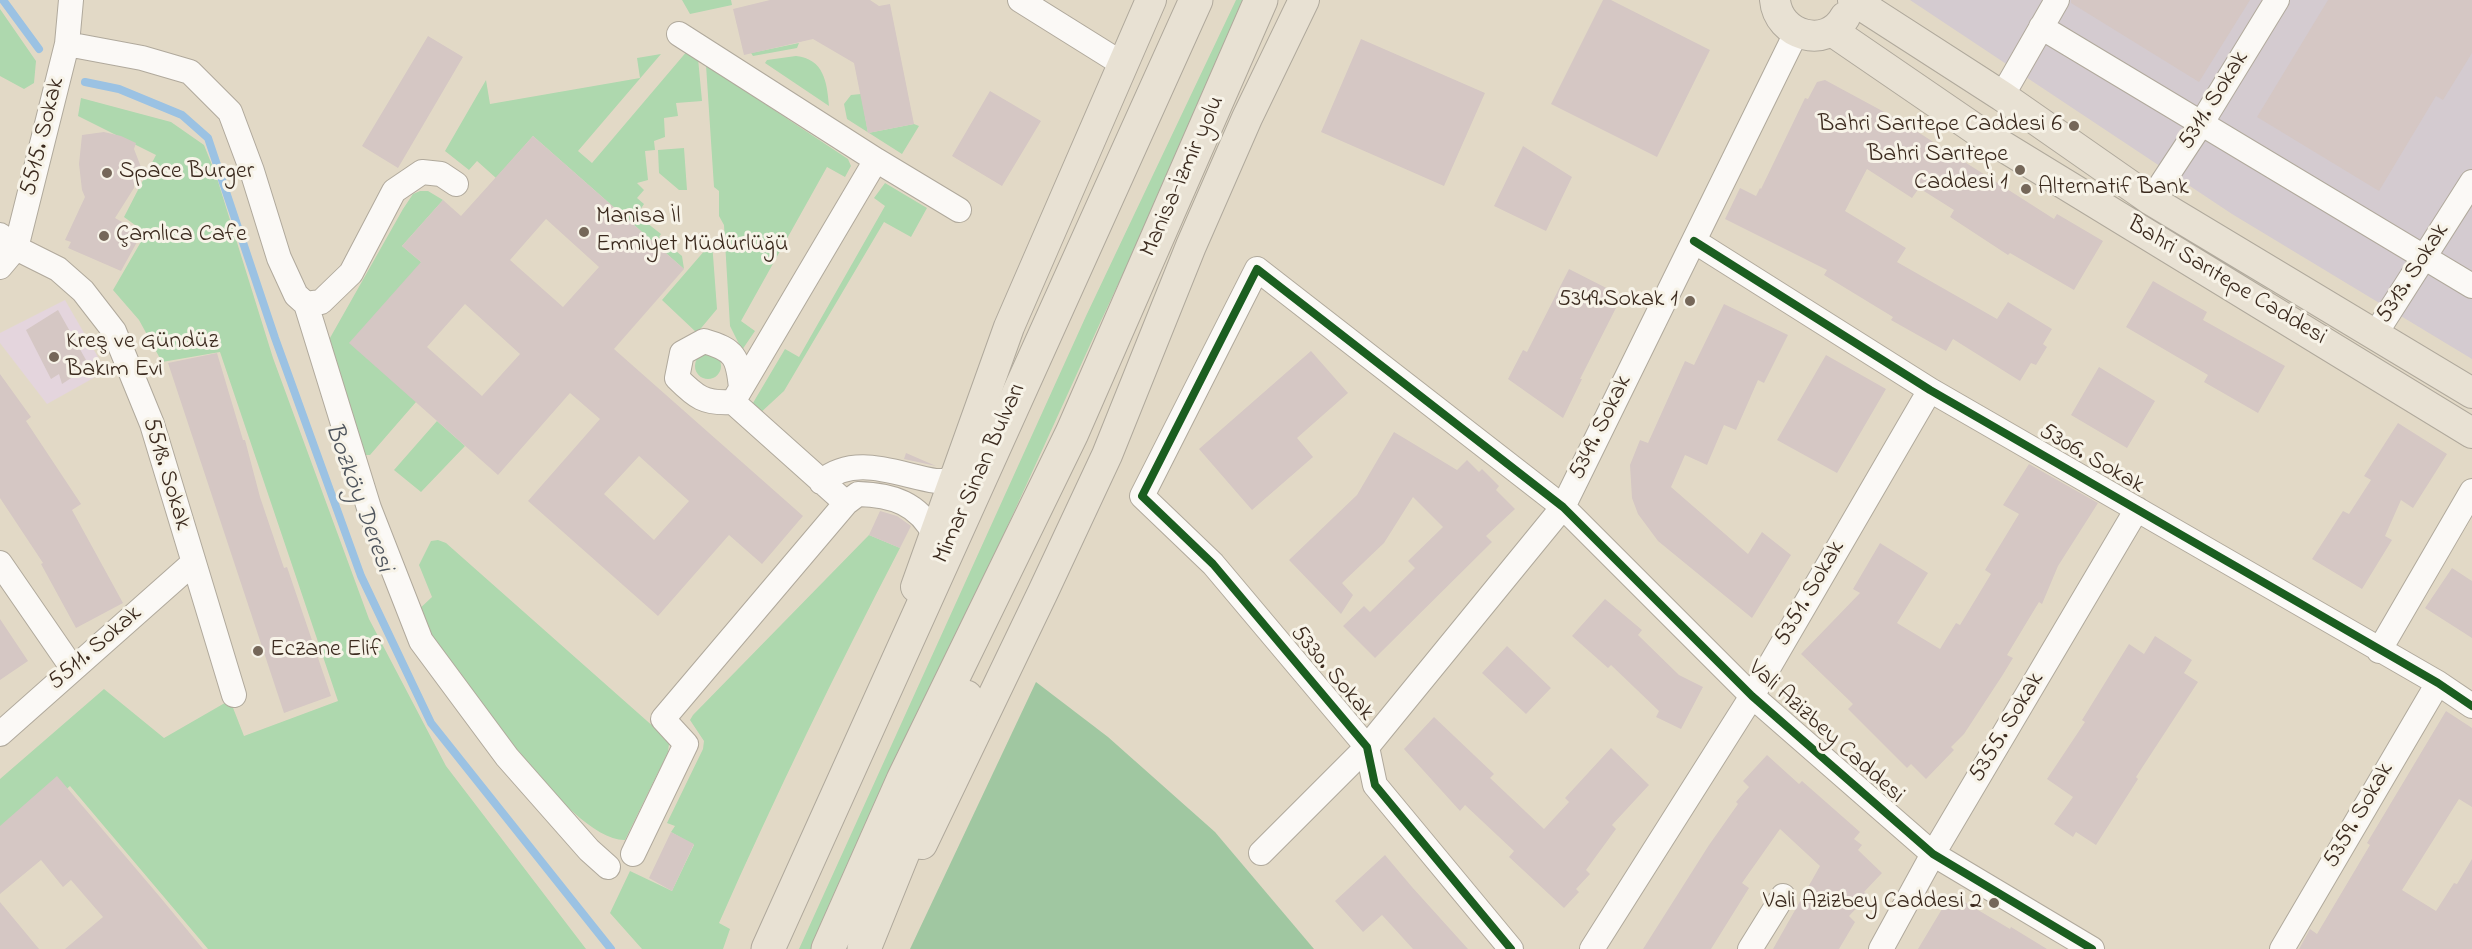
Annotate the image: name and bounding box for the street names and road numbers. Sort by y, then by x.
street label: 5311. Sokak [2173,46,2257,156]
street label: 5515. Sokak [15,75,73,199]
street label: Manisa-İzmir yolu [1136,92,1232,262]
street label: Bahri Sarıtepe Caddesi [2121,211,2331,353]
street label: 5313. Sokak [2371,219,2457,329]
street label: 5349. Sokak [1564,371,1640,485]
street label: Mimar Sinan Bulvarı [928,379,1034,569]
street label: 5518. Sokak [134,414,196,534]
street label: 5306. Sokak [2033,418,2149,502]
street label: 5351. Sokak [1769,536,1853,652]
street label: 5511. Sokak [43,600,149,698]
street label: 5330. Sokak [1283,620,1379,728]
street label: Vali Azizbey Caddesi [1741,655,1909,811]
street label: 5355. Sokak [1964,668,2052,788]
street label: 5359. Sokak [2318,758,2402,874]

